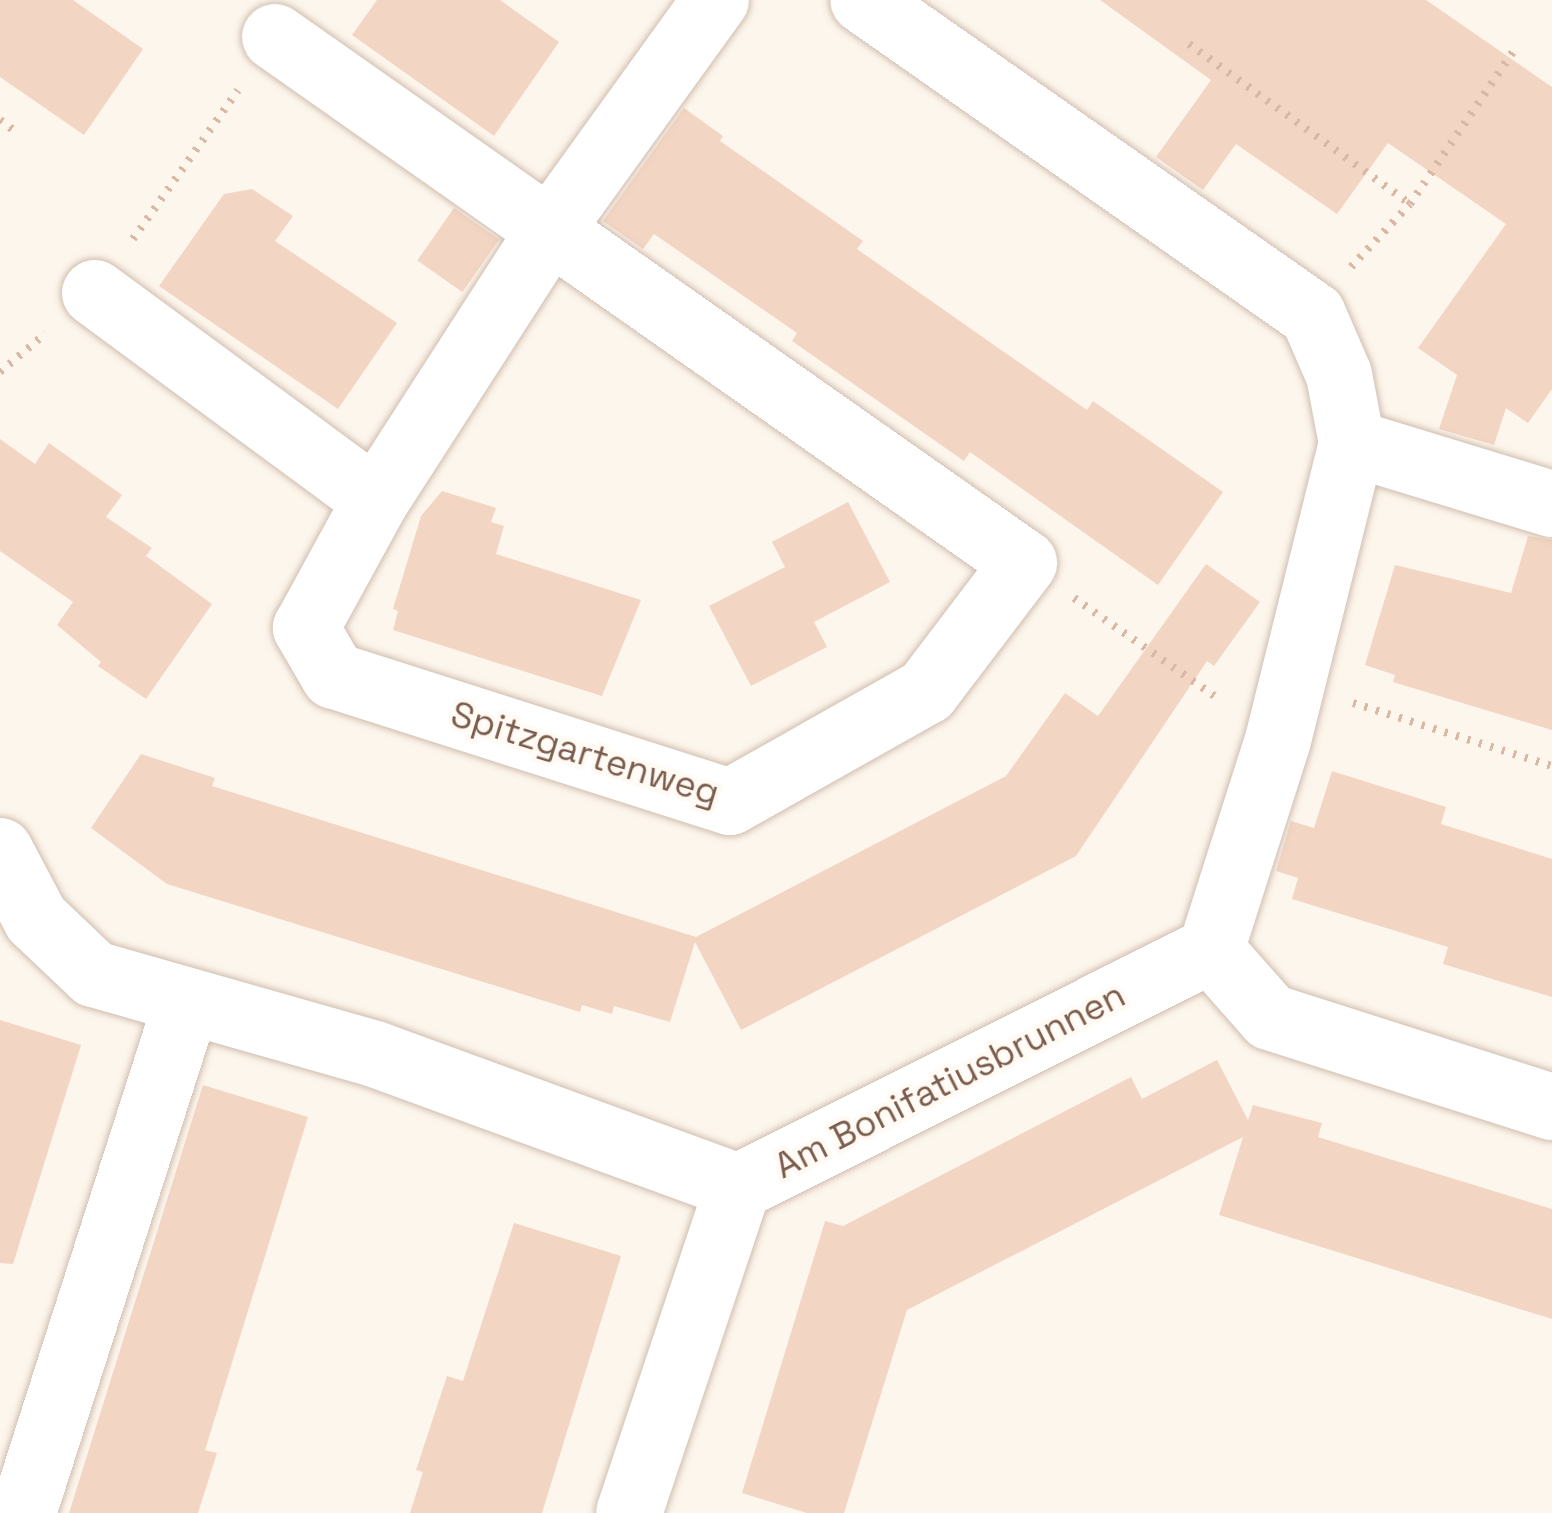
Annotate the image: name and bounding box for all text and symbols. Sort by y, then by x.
street label: Spitzgartenweg [446,693,724,815]
street label: Am Bonifatiusbrunnen [767,974,1133,1188]

